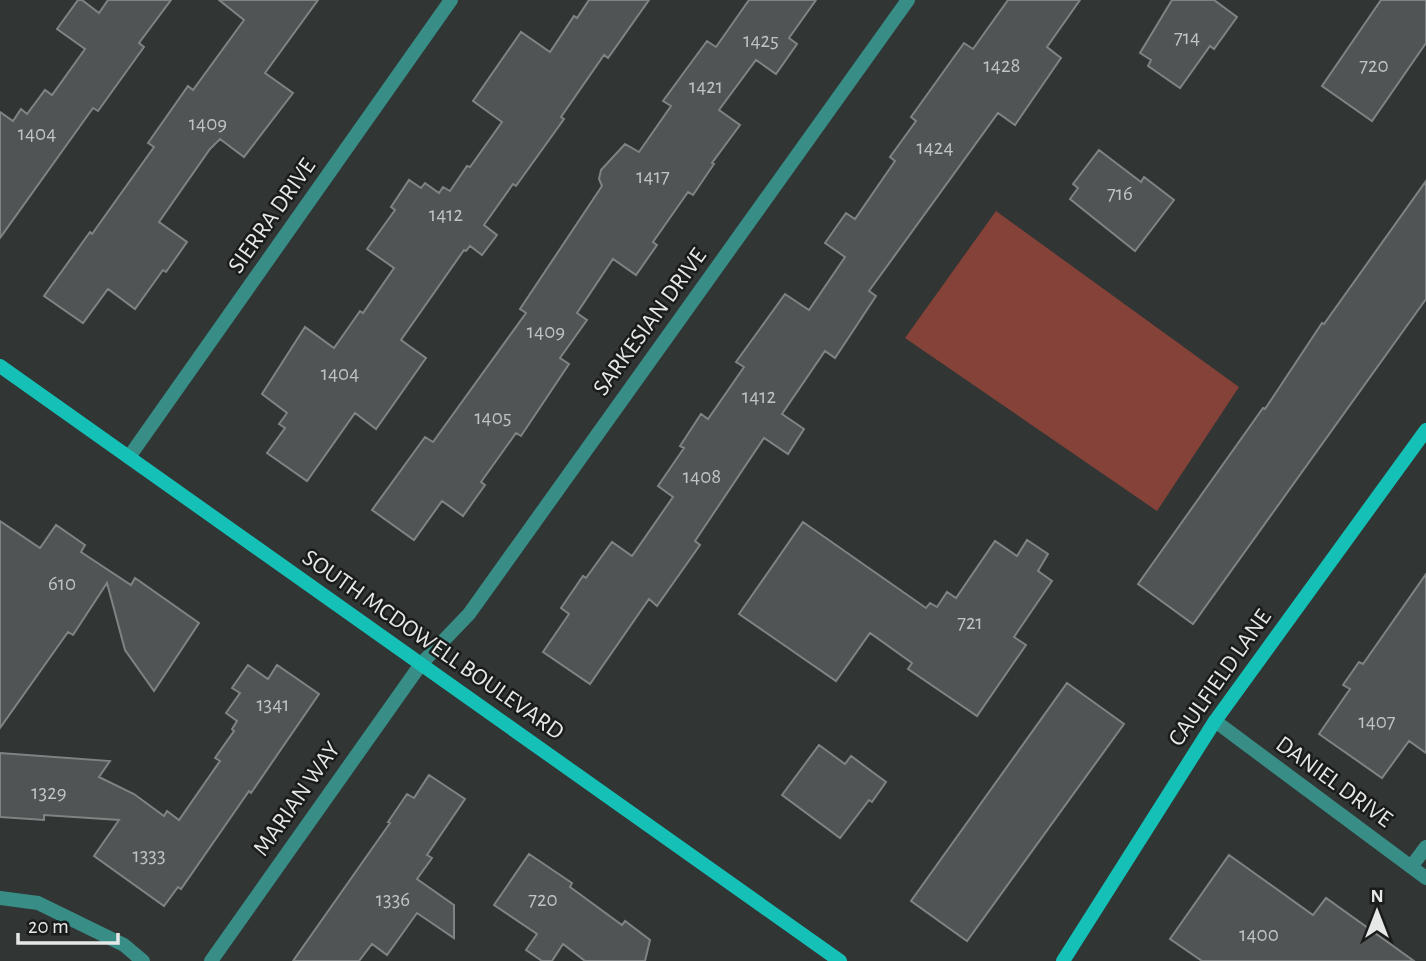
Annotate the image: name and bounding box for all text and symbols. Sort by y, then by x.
house number: 714 [1174,27,1200,48]
house number: 1425 [743,30,779,51]
house number: 1428 [984,55,1020,76]
house number: 720 [1359,55,1389,76]
house number: 1421 [689,76,723,97]
house number: 1409 [189,113,227,134]
house number: 1404 [18,123,56,144]
house number: 1424 [917,137,953,158]
street label: SIERRA DRIVE [224,154,320,278]
house number: 1417 [636,166,670,187]
house number: 716 [1107,183,1133,204]
house number: 1412 [429,204,463,225]
street label: SARKESIAN DRIVE [589,244,711,400]
house number: 1409 [527,321,565,342]
house number: 1404 [321,363,359,384]
house number: 1412 [742,386,776,407]
house number: 1405 [474,407,512,428]
house number: 1408 [683,466,721,487]
street label: SOUTH MCDOWELL BOULEVARD [298,545,568,745]
house number: 610 [48,573,76,594]
street label: CAULFIELD LANE [1164,605,1276,751]
house number: 721 [957,612,983,633]
house number: 1341 [256,694,290,715]
house number: 1407 [1358,711,1396,732]
street label: DANIEL DRIVE [1271,732,1397,832]
street label: MARIAN WAY [249,737,345,860]
house number: 1329 [31,782,67,803]
house number: 1333 [132,845,166,866]
north arrow [1342,877,1412,947]
text: N [1370,887,1384,906]
house number: 1336 [376,889,410,910]
house number: 720 [528,889,558,910]
scale bar [18,902,117,946]
text: 20 m [28,916,69,937]
house number: 1400 [1239,924,1279,945]

